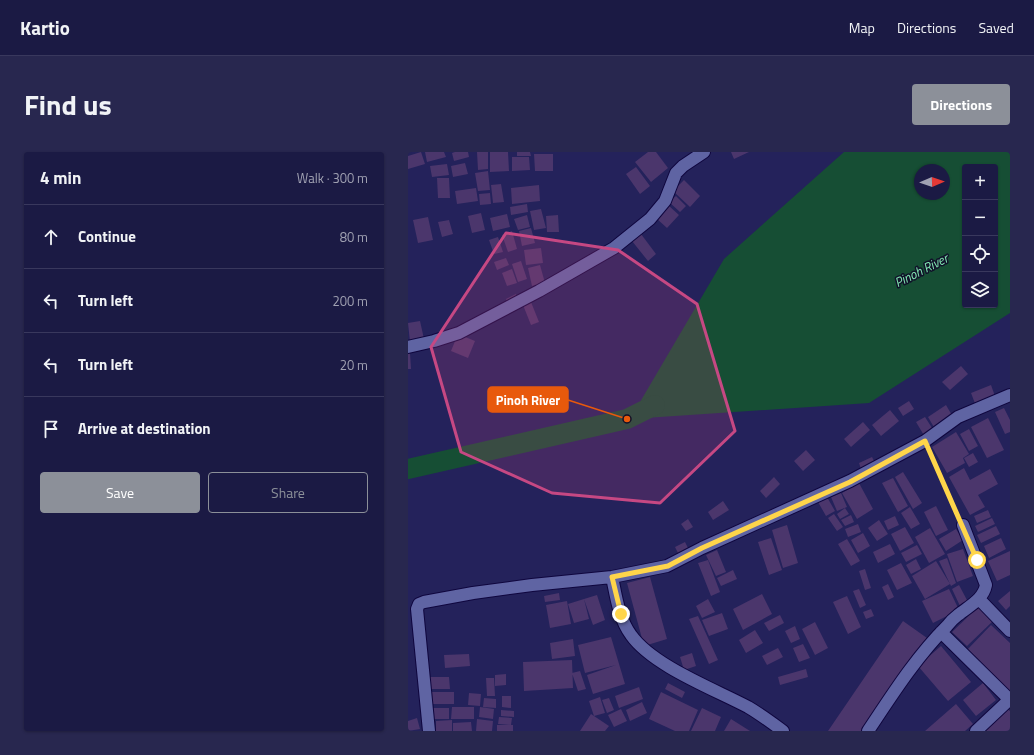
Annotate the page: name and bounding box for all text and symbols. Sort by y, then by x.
text: Kartio [20,13,70,42]
text: Map [849,17,875,38]
text: Directions [897,17,956,38]
text: Saved [978,17,1014,38]
text: Find us [24,83,112,126]
button: Directions [912,84,1010,125]
north arrow [914,164,950,200]
map controls [962,164,998,308]
button: + [962,164,998,200]
text: 4 min [40,165,81,191]
text: Walk · 300 m [297,168,368,188]
button: − [962,200,998,236]
text: Continue [78,225,136,248]
icon: ahead [40,226,62,248]
text: 80 m [340,227,368,247]
button: locate [962,236,998,272]
water label: Pinoh River [891,247,953,292]
button: layers [962,272,998,308]
text: Turn left [78,289,133,312]
icon: left [40,290,62,312]
text: 200 m [332,291,368,311]
text: Turn left [78,353,133,376]
icon: left [40,354,62,376]
text: 20 m [340,355,368,375]
callout: Pinoh River [488,387,568,412]
text: Pinoh River [496,390,560,410]
text: Arrive at destination [78,417,211,440]
icon: arrive [40,418,62,440]
button: Save [40,472,200,513]
button: Share [208,472,368,513]
route start [968,551,986,569]
route end [612,605,630,623]

